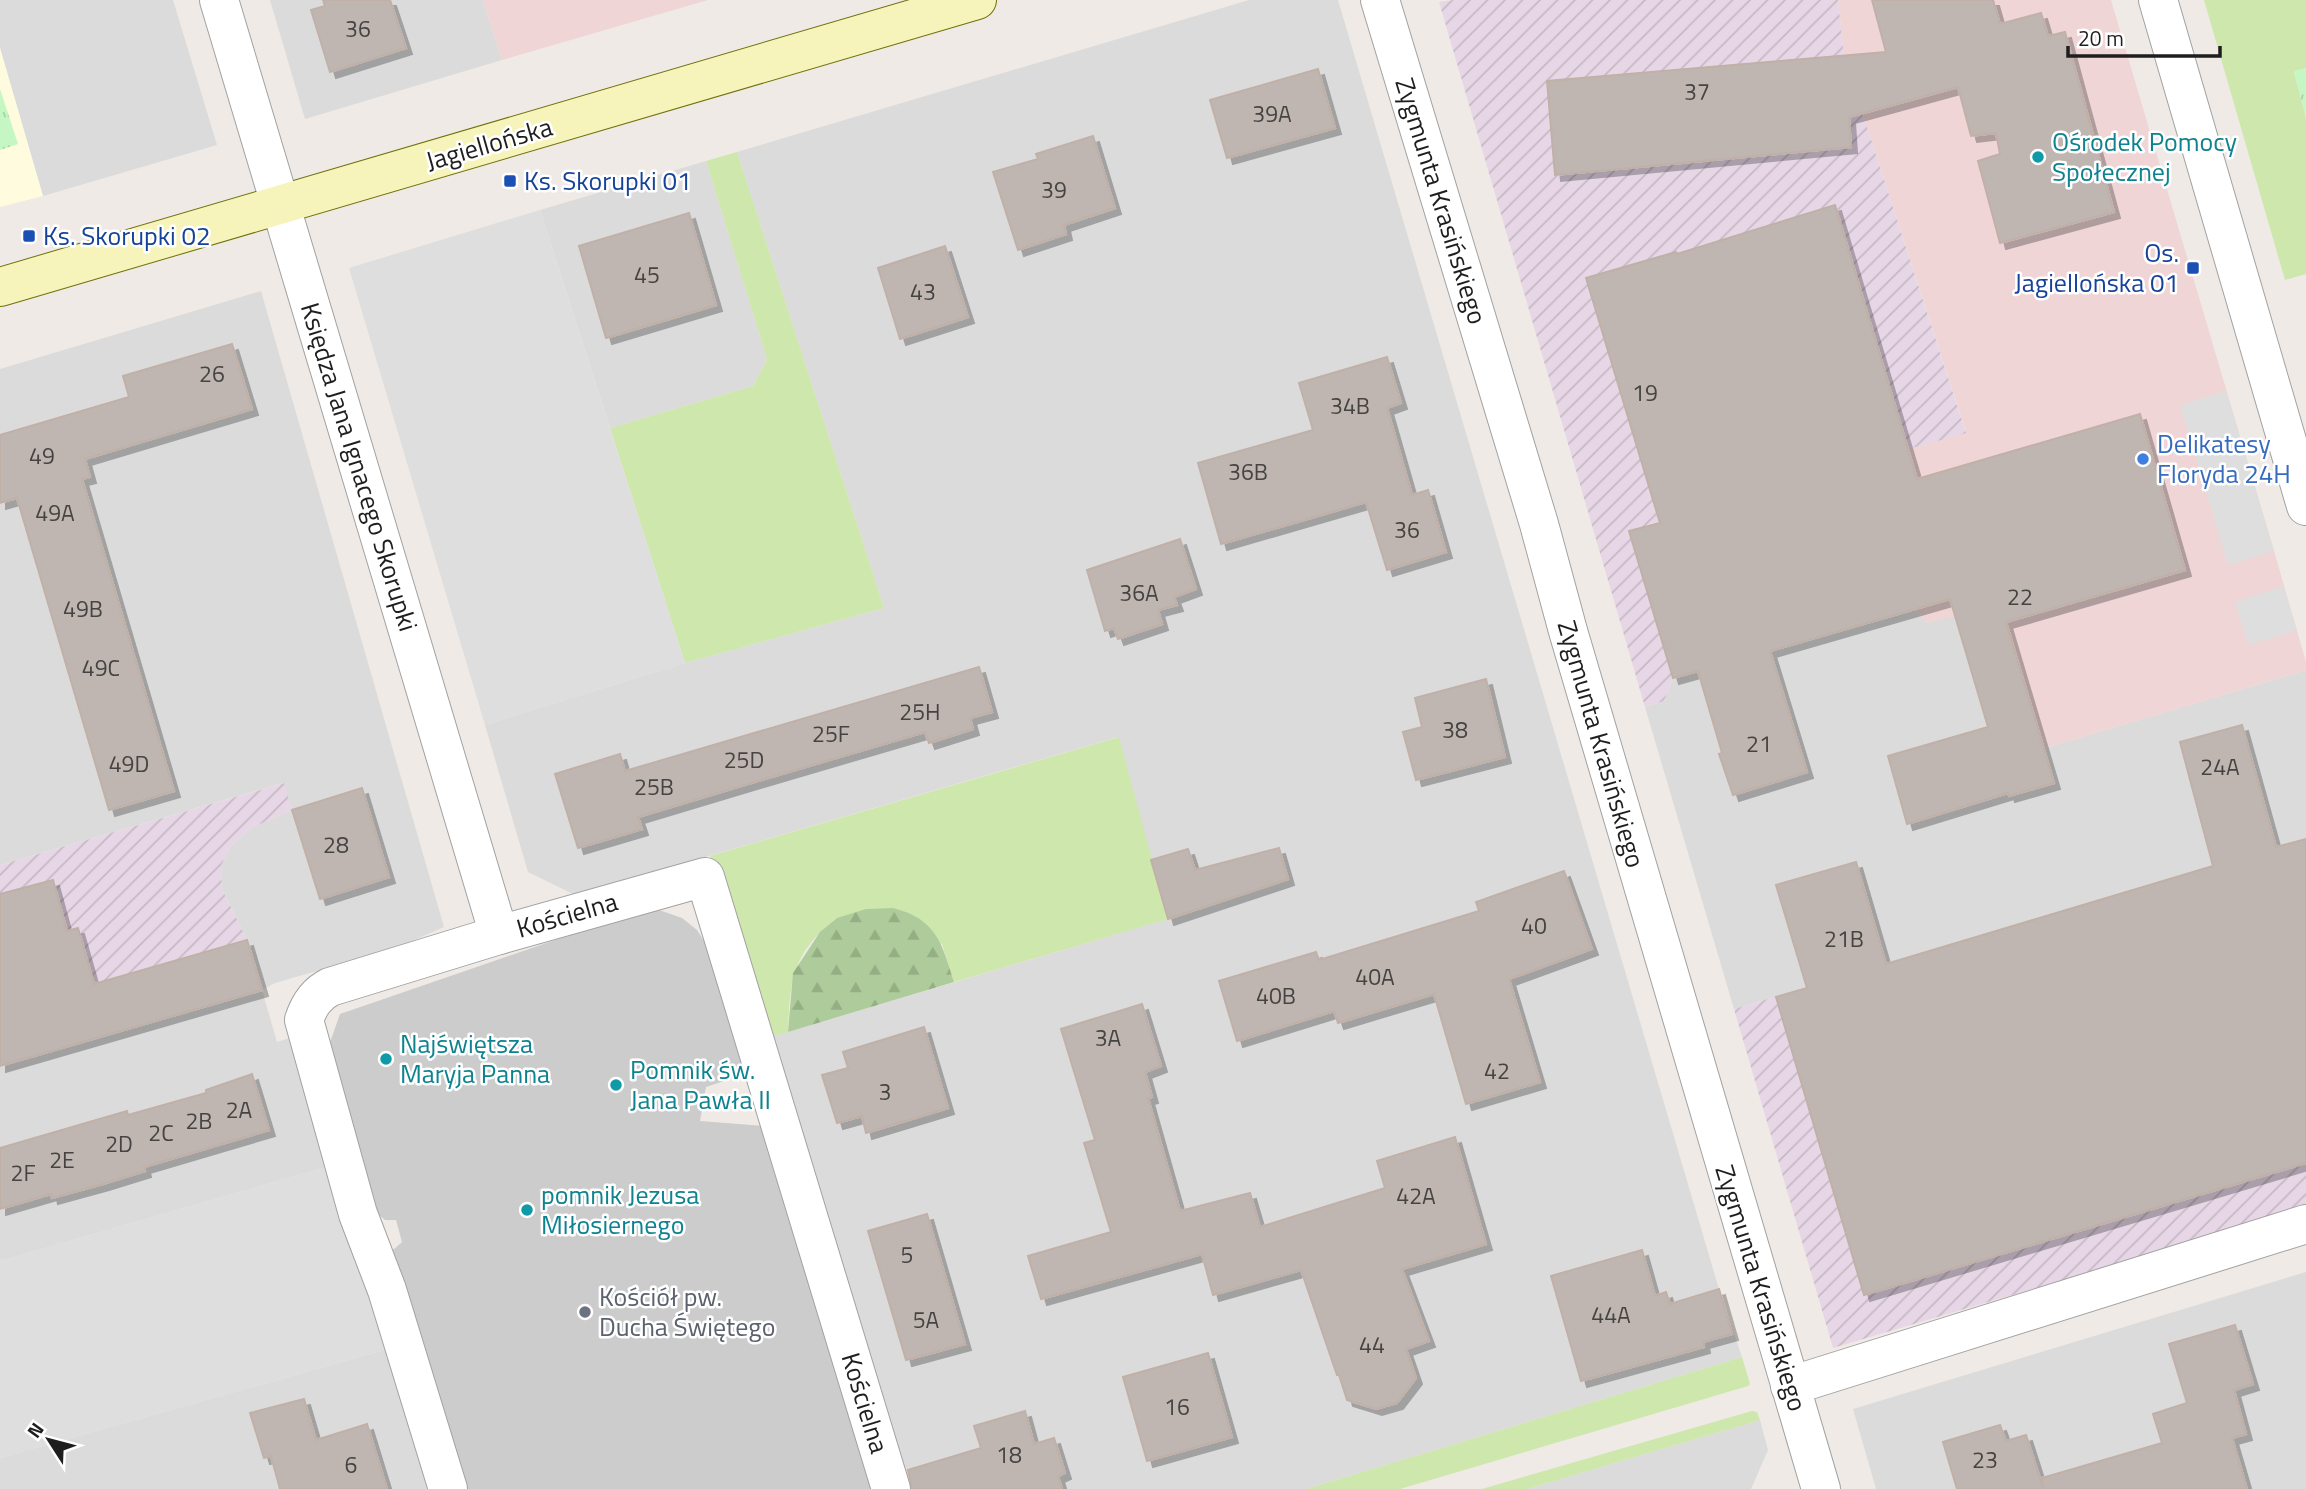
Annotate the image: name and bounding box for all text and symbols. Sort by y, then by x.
house number: 36 [345,11,371,46]
scale bar [2068,14,2220,58]
text: 20 m [2078,22,2124,54]
street label: Zygmunta Krasińskiego [1385,73,1497,329]
house number: 37 [1684,74,1710,109]
house number: 39A [1252,96,1292,131]
street label: Jagiellońska [421,107,557,180]
place label: Ośrodek Pomocy Społecznej [2052,122,2237,191]
marker: Ośrodek Pomocy Społecznej [2030,149,2046,165]
place label: Ks. Skorupki 01 [524,161,692,200]
house number: 39 [1041,172,1067,207]
marker: Ks. Skorupki 01 [502,173,518,189]
place label: Ks. Skorupki 02 [43,216,211,255]
marker: Ks. Skorupki 02 [21,228,37,244]
place label: Os. Jagiellońska 01 [2014,233,2179,302]
house number: 45 [634,257,660,292]
marker: Os. Jagiellońska 01 [2185,260,2201,276]
house number: 43 [910,274,936,309]
street label: Księdza Jana Ignacego Skorupki [291,298,428,636]
house number: 26 [199,356,225,391]
house number: 19 [1632,375,1658,410]
house number: 34B [1330,388,1370,423]
place label: Delikatesy Floryda 24H [2157,424,2291,493]
house number: 49 [29,438,55,473]
marker: Delikatesy Floryda 24H [2135,451,2151,467]
house number: 36B [1228,454,1268,489]
house number: 49A [35,495,75,530]
house number: 36 [1394,512,1420,547]
house number: 36A [1119,575,1159,610]
house number: 22 [2007,579,2033,614]
house number: 49B [63,591,103,626]
street label: Zygmunta Krasińskiego [1548,616,1655,872]
house number: 49C [82,650,120,685]
house number: 25H [899,694,941,729]
house number: 38 [1442,712,1468,747]
house number: 25F [812,716,850,751]
house number: 21 [1746,726,1772,761]
house number: 25D [724,742,764,777]
house number: 49D [109,746,149,781]
house number: 24A [2200,749,2240,784]
house number: 25B [634,769,674,804]
house number: 28 [323,827,349,862]
street label: Kościelna [512,882,622,948]
house number: 40 [1521,908,1547,943]
house number: 21B [1824,921,1864,956]
house number: 40A [1355,959,1395,994]
house number: 40B [1256,978,1296,1013]
house number: 3A [1095,1020,1122,1055]
place label: Najświętsza Maryja Panna [400,1024,550,1093]
place label: Pomnik św. Jana Pawła II [630,1050,771,1119]
marker: Najświętsza Maryja Panna [378,1051,394,1067]
house number: 42 [1484,1053,1510,1088]
house number: 3 [879,1074,891,1109]
marker: Pomnik św. Jana Pawła II [608,1077,624,1093]
house number: 2A [226,1092,253,1127]
house number: 2B [185,1103,213,1138]
house number: 2C [148,1115,174,1150]
house number: 2D [105,1126,133,1161]
house number: 2E [49,1142,75,1177]
house number: 2F [11,1155,35,1190]
street label: Zygmunta Krasińskiego [1705,1160,1817,1416]
place label: pomnik Jezusa Miłosiernego [541,1175,699,1244]
house number: 42A [1396,1178,1436,1213]
marker: pomnik Jezusa Miłosiernego [519,1202,535,1218]
house number: 5 [901,1237,913,1272]
place label: Kościół pw. Ducha Świętego [599,1277,775,1346]
house number: 44A [1591,1297,1631,1332]
house number: 5A [913,1302,940,1337]
marker: Kościół pw. Ducha Świętego [577,1304,593,1320]
house number: 44 [1359,1327,1385,1362]
street label: Kościelna [832,1348,899,1458]
house number: 16 [1164,1389,1190,1424]
north arrow [14,1405,84,1475]
text: N [19,1416,50,1444]
house number: 18 [996,1437,1022,1472]
house number: 23 [1972,1442,1998,1477]
house number: 6 [345,1447,357,1482]

